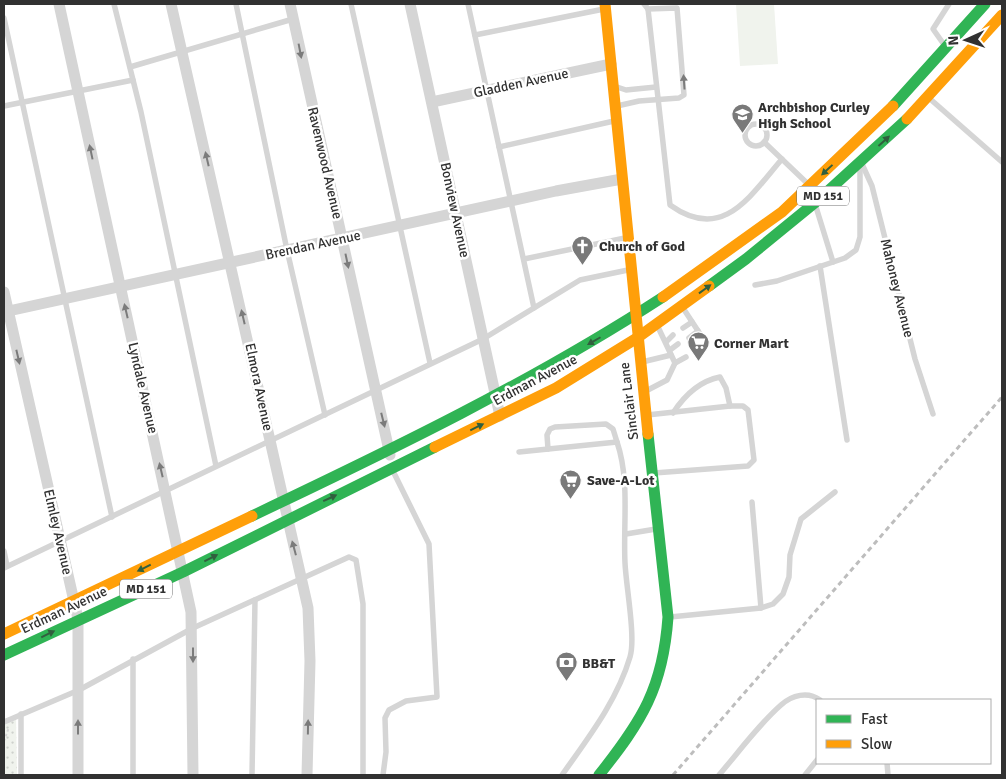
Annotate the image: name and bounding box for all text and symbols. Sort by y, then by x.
north arrow [941,15,991,65]
text: N [945,35,962,46]
one-way arrow [297,44,305,60]
street label: Gladden Avenue [472,65,570,101]
one-way arrow [680,73,688,89]
place label: Archbishop Curley High School [758,99,870,132]
school or university icon: Archbishop Curley High School [730,103,754,134]
street label: Ravenwood Avenue [304,105,346,221]
one-way arrow [878,136,890,147]
one-way arrow [87,145,95,160]
one-way arrow [203,151,211,166]
street label: Bonview Avenue [437,161,473,259]
one-way arrow [821,164,833,176]
road number: MD 151 [797,187,849,206]
street label: Brendan Avenue [264,227,362,263]
church icon: Church of God [571,234,595,265]
street label: Mahoney Avenue [877,237,917,339]
place label: Church of God [599,238,685,255]
one-way arrow [344,254,352,270]
one-way arrow [698,284,712,294]
one-way arrow [122,303,130,319]
one-way arrow [239,309,247,324]
supermarket icon: Corner Mart [686,331,710,362]
place label: Corner Mart [714,335,789,352]
one-way arrow [587,337,600,346]
street label: Lyndale Avenue [124,341,162,435]
street label: Elmora Avenue [241,341,277,433]
one-way arrow [14,349,22,364]
street label: Erdman Avenue [490,351,580,409]
street label: Sinclair Lane [616,361,642,441]
one-way arrow [379,412,387,427]
one-way arrow [469,423,484,432]
one-way arrow [157,462,165,477]
supermarket icon: Save-A-Lot [559,468,583,499]
place label: Save-A-Lot [587,472,655,489]
street label: Elmley Avenue [40,487,76,577]
one-way arrow [323,494,337,502]
one-way arrow [290,541,298,556]
one-way arrow [203,554,218,562]
one-way arrow [137,564,152,572]
road number: MD 151 [120,580,172,598]
street label: Erdman Avenue [18,583,110,637]
one-way arrow [40,630,55,638]
one-way arrow [189,647,197,663]
bank icon: BB&T [554,651,578,682]
place label: BB&T [582,655,616,672]
legend [816,699,991,764]
text: Fast [861,710,888,728]
one-way arrow [74,718,82,734]
one-way arrow [305,718,313,734]
text: Slow [861,735,892,753]

